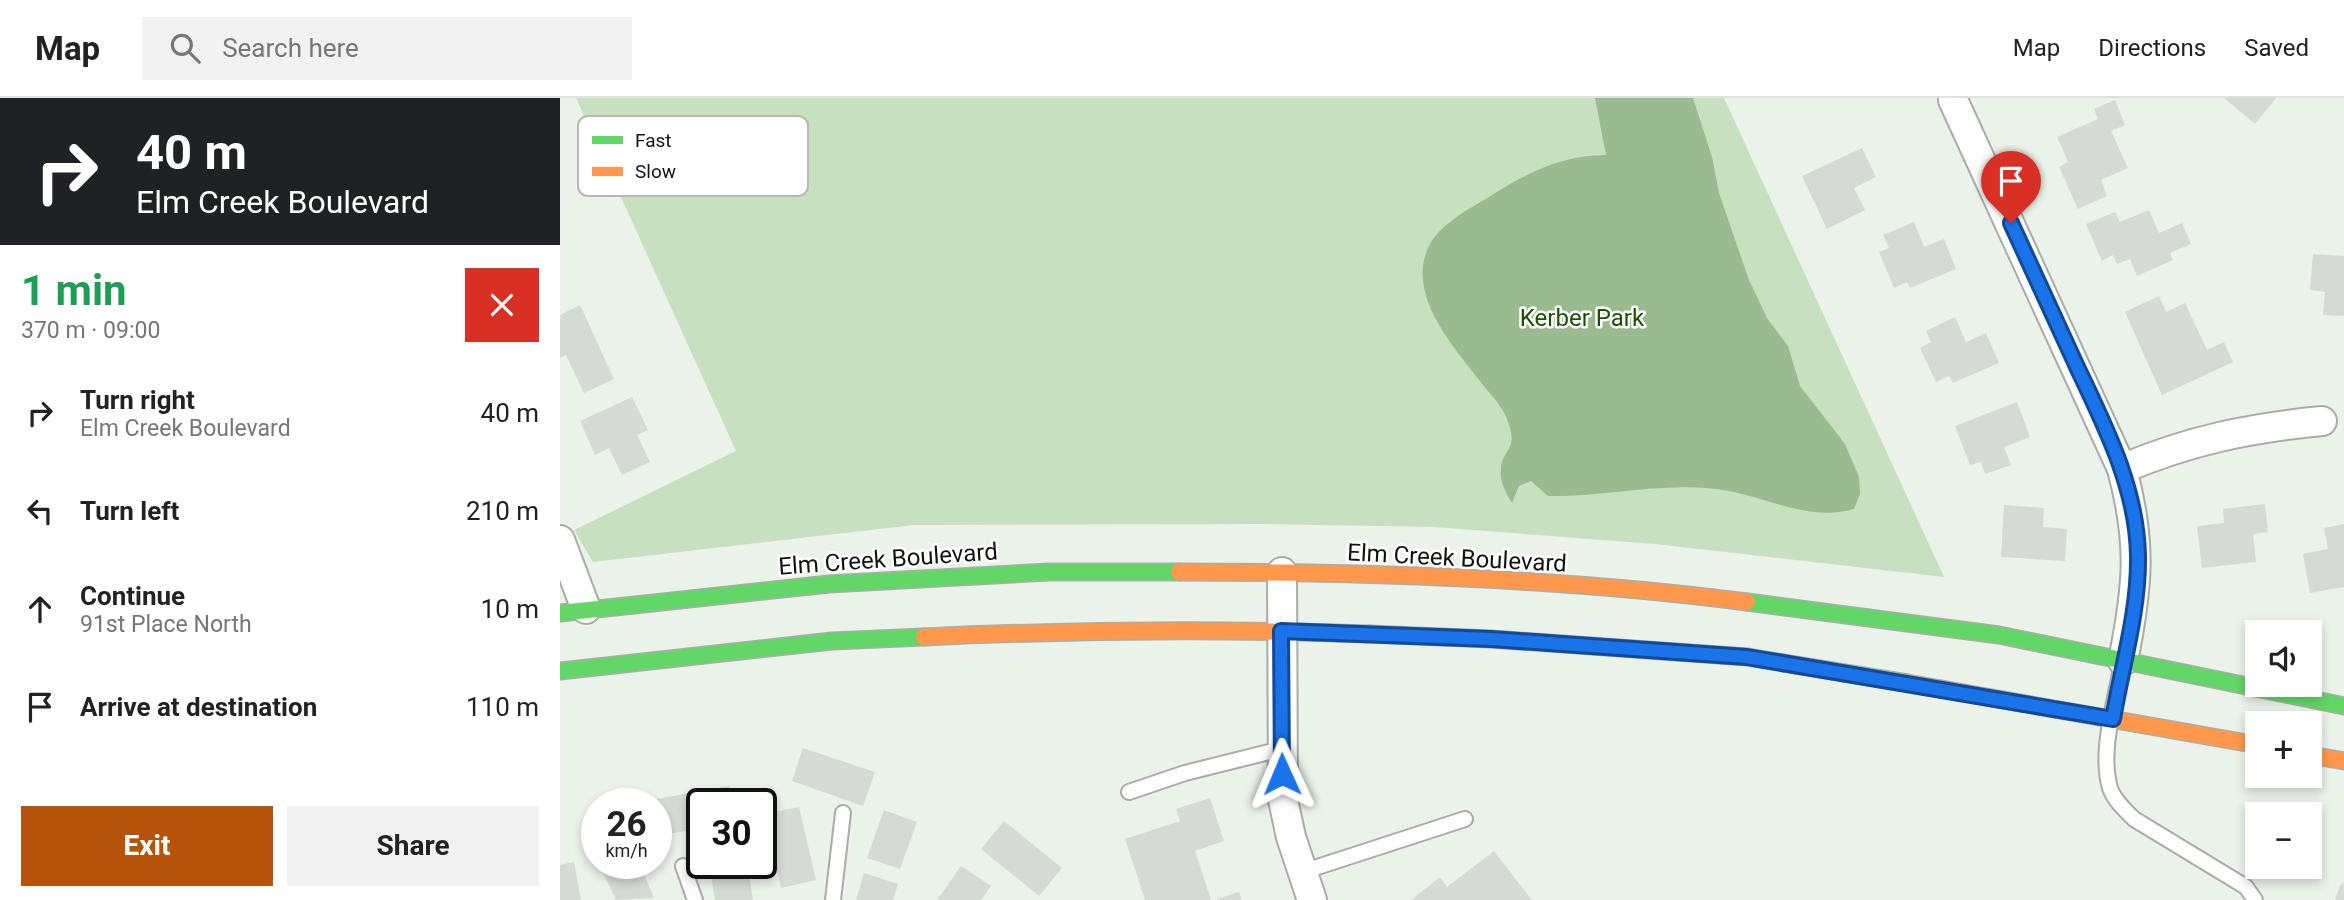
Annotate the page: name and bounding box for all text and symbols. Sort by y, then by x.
search box [142,17,632,80]
text: Map [35,29,100,68]
icon: search [166,29,204,67]
text: Search here [222,33,359,63]
text: Map [2013,34,2060,62]
text: Directions [2098,34,2206,62]
text: Saved [2244,34,2309,62]
legend [578,116,808,196]
text: 40 m [136,124,247,181]
icon: right [21,126,112,217]
text: Fast [635,129,672,152]
pin [1981,151,2041,223]
text: Slow [635,160,676,183]
icon: arrive [1992,162,2030,200]
text: Elm Creek Boulevard [136,183,429,221]
text: 1 min [21,266,127,315]
button: close [465,268,539,342]
park label: Kerber Park [1520,304,1645,332]
text: 370 m · 09:00 [21,317,160,344]
text: Turn right [80,385,195,415]
icon: right [21,394,59,432]
text: 40 m [481,398,539,428]
text: Elm Creek Boulevard [80,415,291,442]
icon: left [21,492,59,530]
text: Turn left [80,496,179,526]
text: 210 m [466,496,539,526]
street label: Elm Creek Boulevard [777,537,999,581]
street label: Elm Creek Boulevard [1347,538,1567,578]
text: Continue [80,581,185,611]
icon: ahead [21,590,59,628]
text: 10 m [481,594,539,624]
text: 91st Place North [80,611,252,638]
map controls [2245,620,2322,879]
button: sound [2245,620,2322,697]
icon: arrive [21,688,59,726]
text: Arrive at destination [80,692,317,722]
text: 110 m [466,692,539,722]
button: + [2245,711,2322,788]
position arrow [1245,737,1319,811]
speed limit sign: 30 [686,788,777,879]
button: − [2245,802,2322,879]
text: 26 [606,804,647,845]
button: Exit [21,806,273,886]
button: Share [287,806,539,886]
text: km/h [605,840,648,861]

